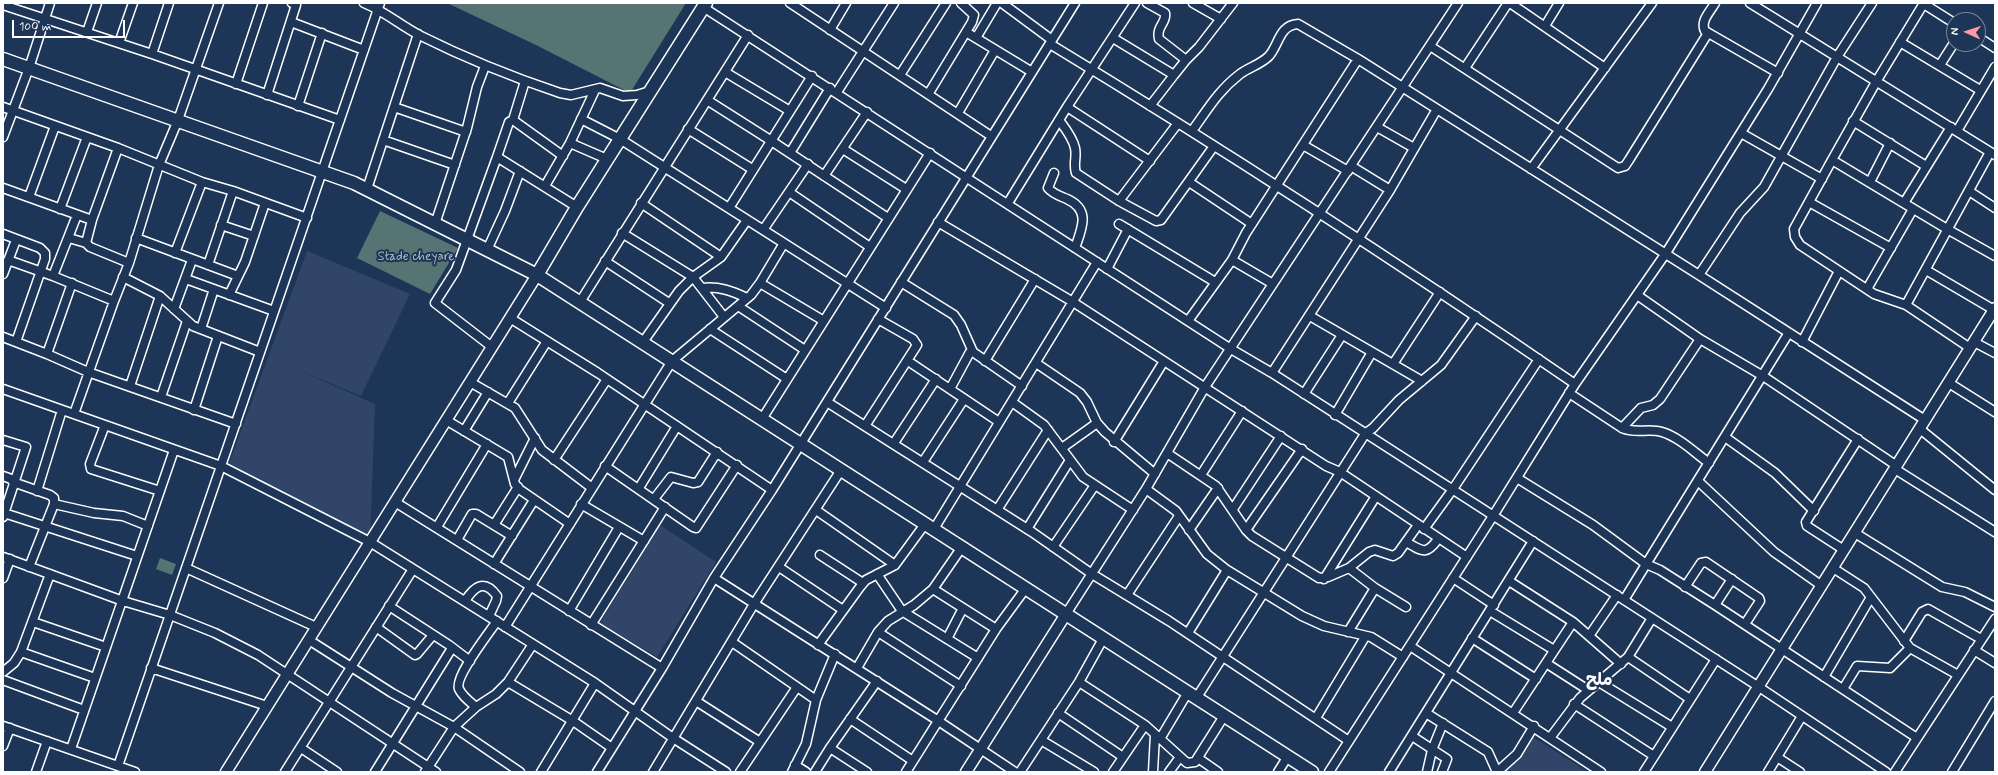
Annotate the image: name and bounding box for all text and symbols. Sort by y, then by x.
scale bar [14,12,127,38]
north arrow [1946,12,1986,52]
text: 100 m [19,19,51,35]
text: N [1948,27,1962,35]
park label: Stade cheyare [378,249,454,265]
district label: ملح [1586,671,1612,691]

